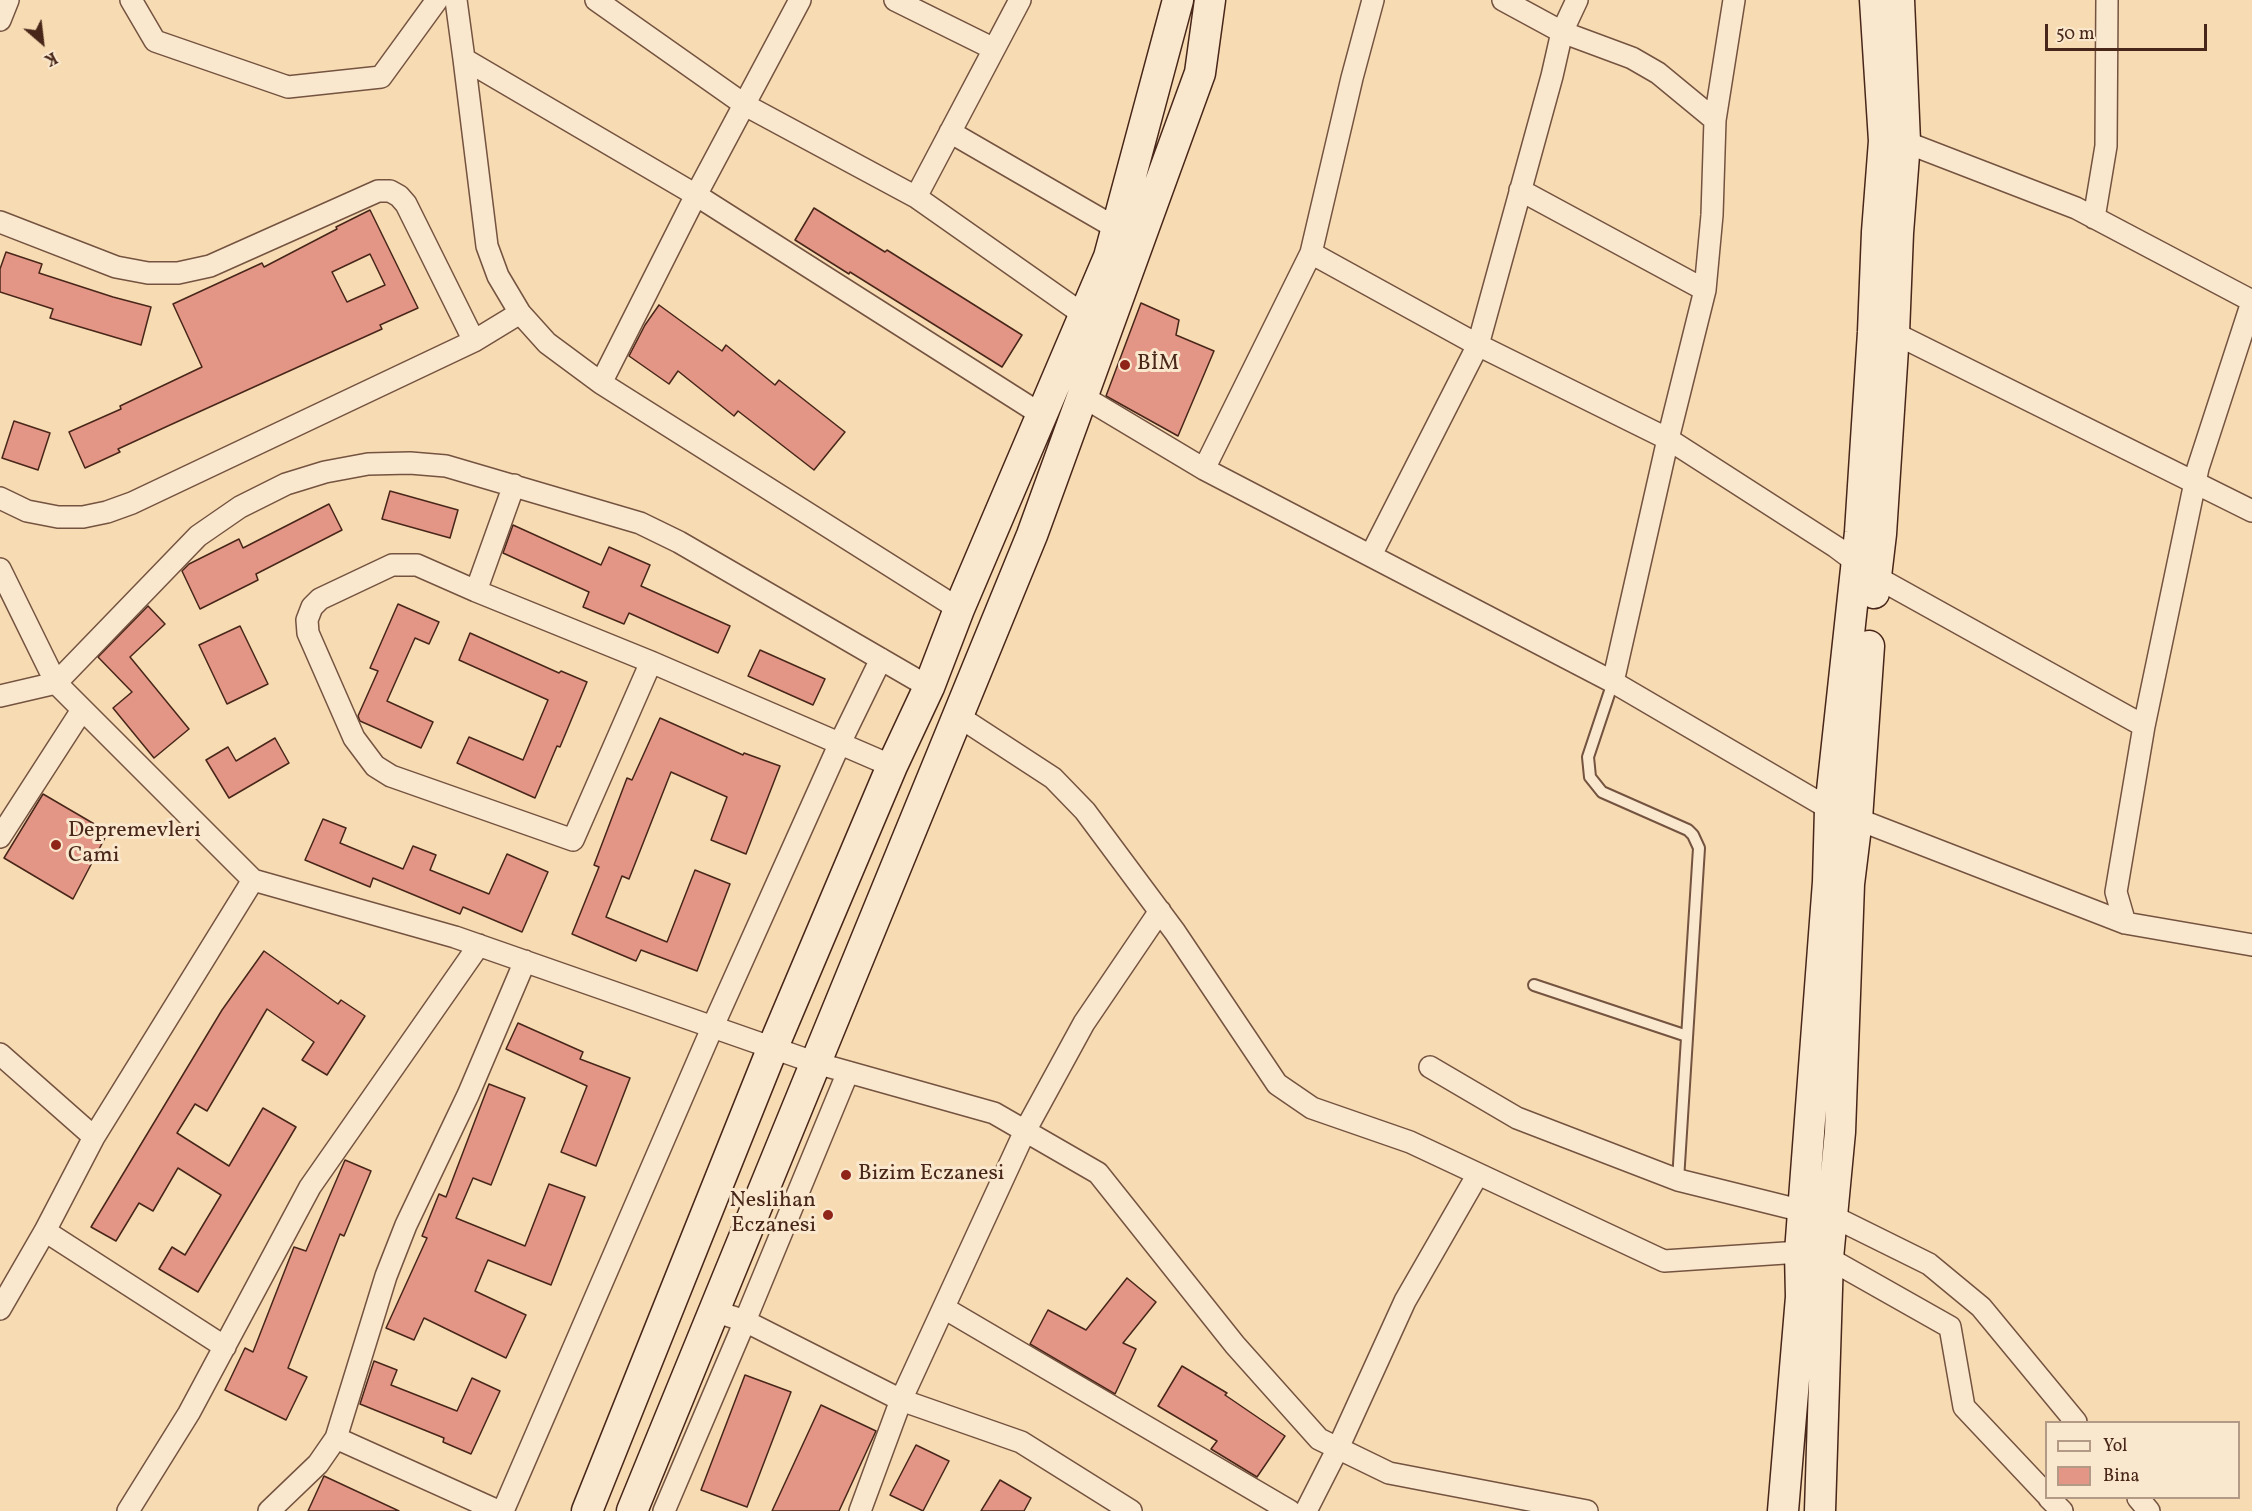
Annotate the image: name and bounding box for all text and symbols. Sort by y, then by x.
north arrow [12,12,72,72]
scale bar [2048,12,2210,50]
text: 50 m [2056,22,2095,47]
text: K [40,45,61,70]
place label: BİM [1137,352,1179,378]
marker: BİM [1118,358,1132,372]
place label: Depremevleri Cami [68,819,201,870]
marker: Depremevleri Cami [49,838,63,852]
place label: Bizim Eczanesi [858,1162,1004,1188]
marker: Bizim Eczanesi [839,1168,853,1182]
place label: Neslihan Eczanesi [729,1189,816,1240]
marker: Neslihan Eczanesi [821,1208,835,1222]
legend [2045,1421,2240,1499]
text: Yol [2103,1434,2128,1459]
text: Bina [2103,1464,2139,1489]

